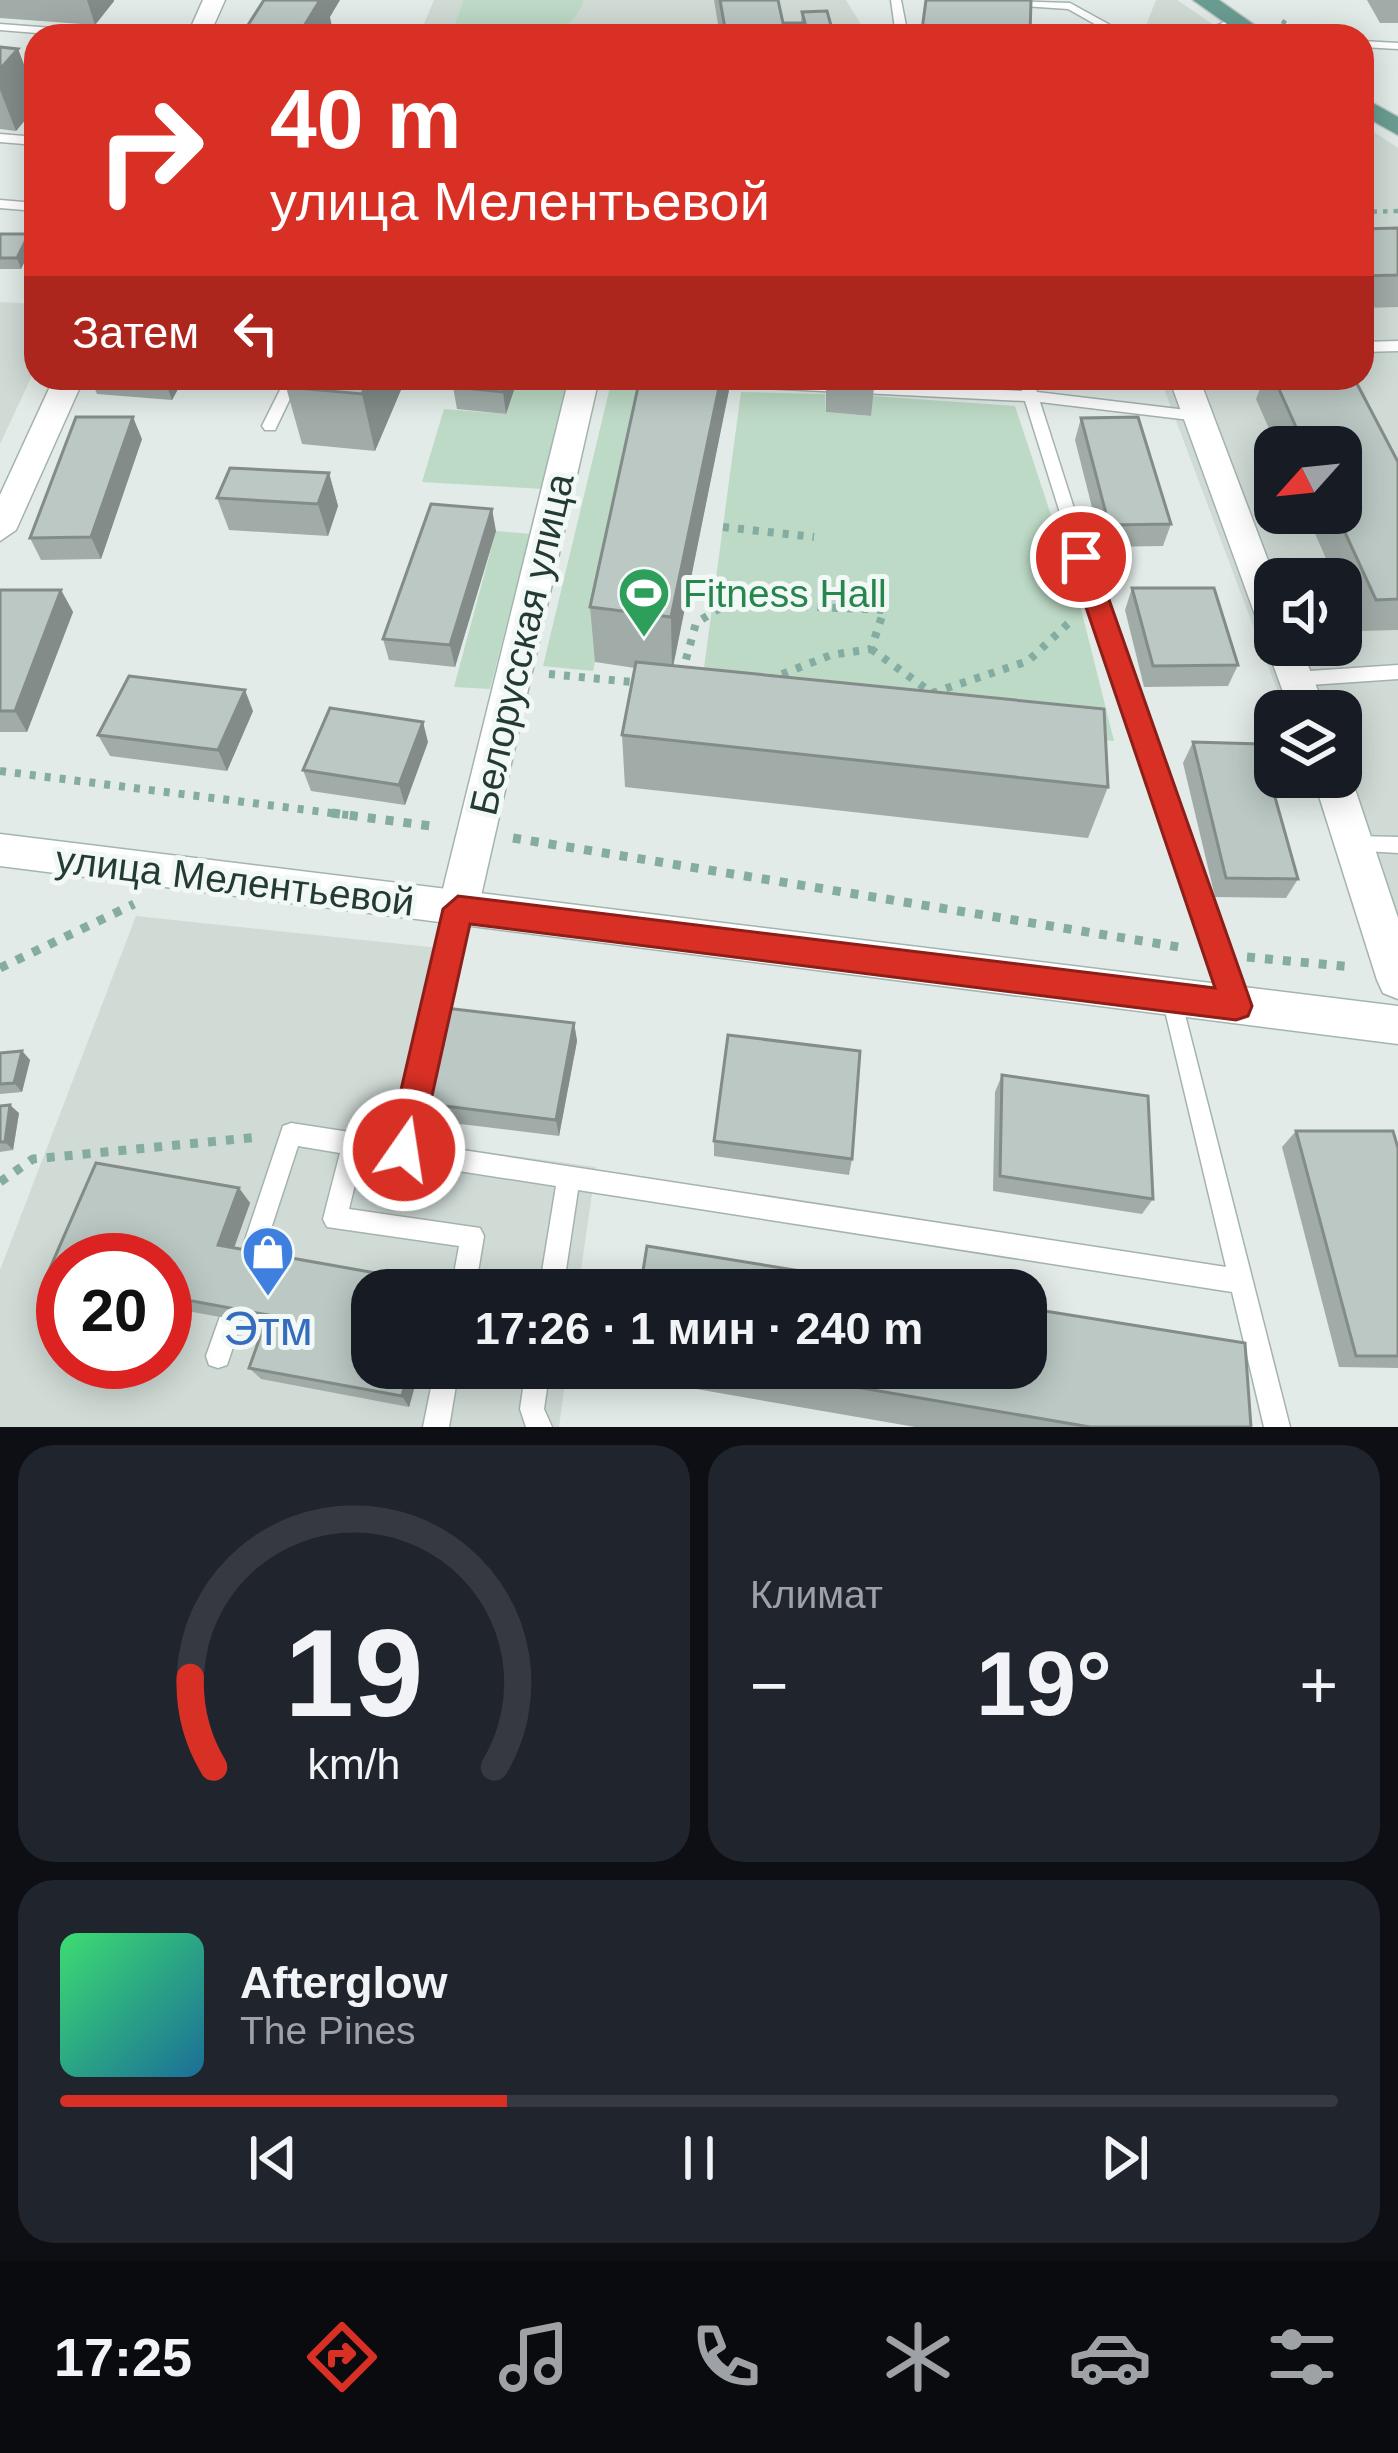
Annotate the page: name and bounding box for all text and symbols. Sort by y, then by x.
icon: right [72,72,228,228]
text: 40 m [270,72,461,166]
text: улица Мелентьевой [270,171,770,231]
icon: left [223,300,289,366]
text: Затем [72,307,199,358]
north arrow [1254,426,1362,534]
map controls [1254,426,1362,798]
street label: Белорусская улица [461,469,582,819]
pin [1030,506,1132,608]
icon: arrive [1048,524,1114,590]
button: sound [1254,558,1362,666]
sports icon: Fitness Hall [616,565,672,639]
place label: Fitness Hall [683,572,887,615]
button: layers [1254,690,1362,798]
street label: улица Мелентьевой [53,837,417,924]
position arrow [341,1087,467,1213]
shop icon: Этм [240,1224,296,1298]
speed limit sign: 20 [36,1233,192,1389]
place label: Этм [223,1302,313,1355]
text: 17:26 · 1 мин · 240 m [475,1303,923,1354]
text: Климат [750,1573,883,1616]
text: 19 [285,1603,423,1742]
text: 19° [976,1634,1112,1734]
text: − [750,1648,789,1722]
text: + [1299,1648,1338,1722]
text: km/h [308,1739,400,1787]
text: Afterglow [240,1957,448,2008]
text: The Pines [240,2009,416,2052]
icon: previous [240,2125,306,2191]
icon: pause [666,2125,732,2191]
icon: next [1092,2125,1158,2191]
icon: directions [300,2315,384,2399]
icon: music [492,2315,576,2399]
icon: phone [684,2315,768,2399]
icon: climate [876,2315,960,2399]
icon: car [1068,2315,1152,2399]
icon: filters [1260,2315,1344,2399]
text: 17:25 [54,2327,192,2387]

